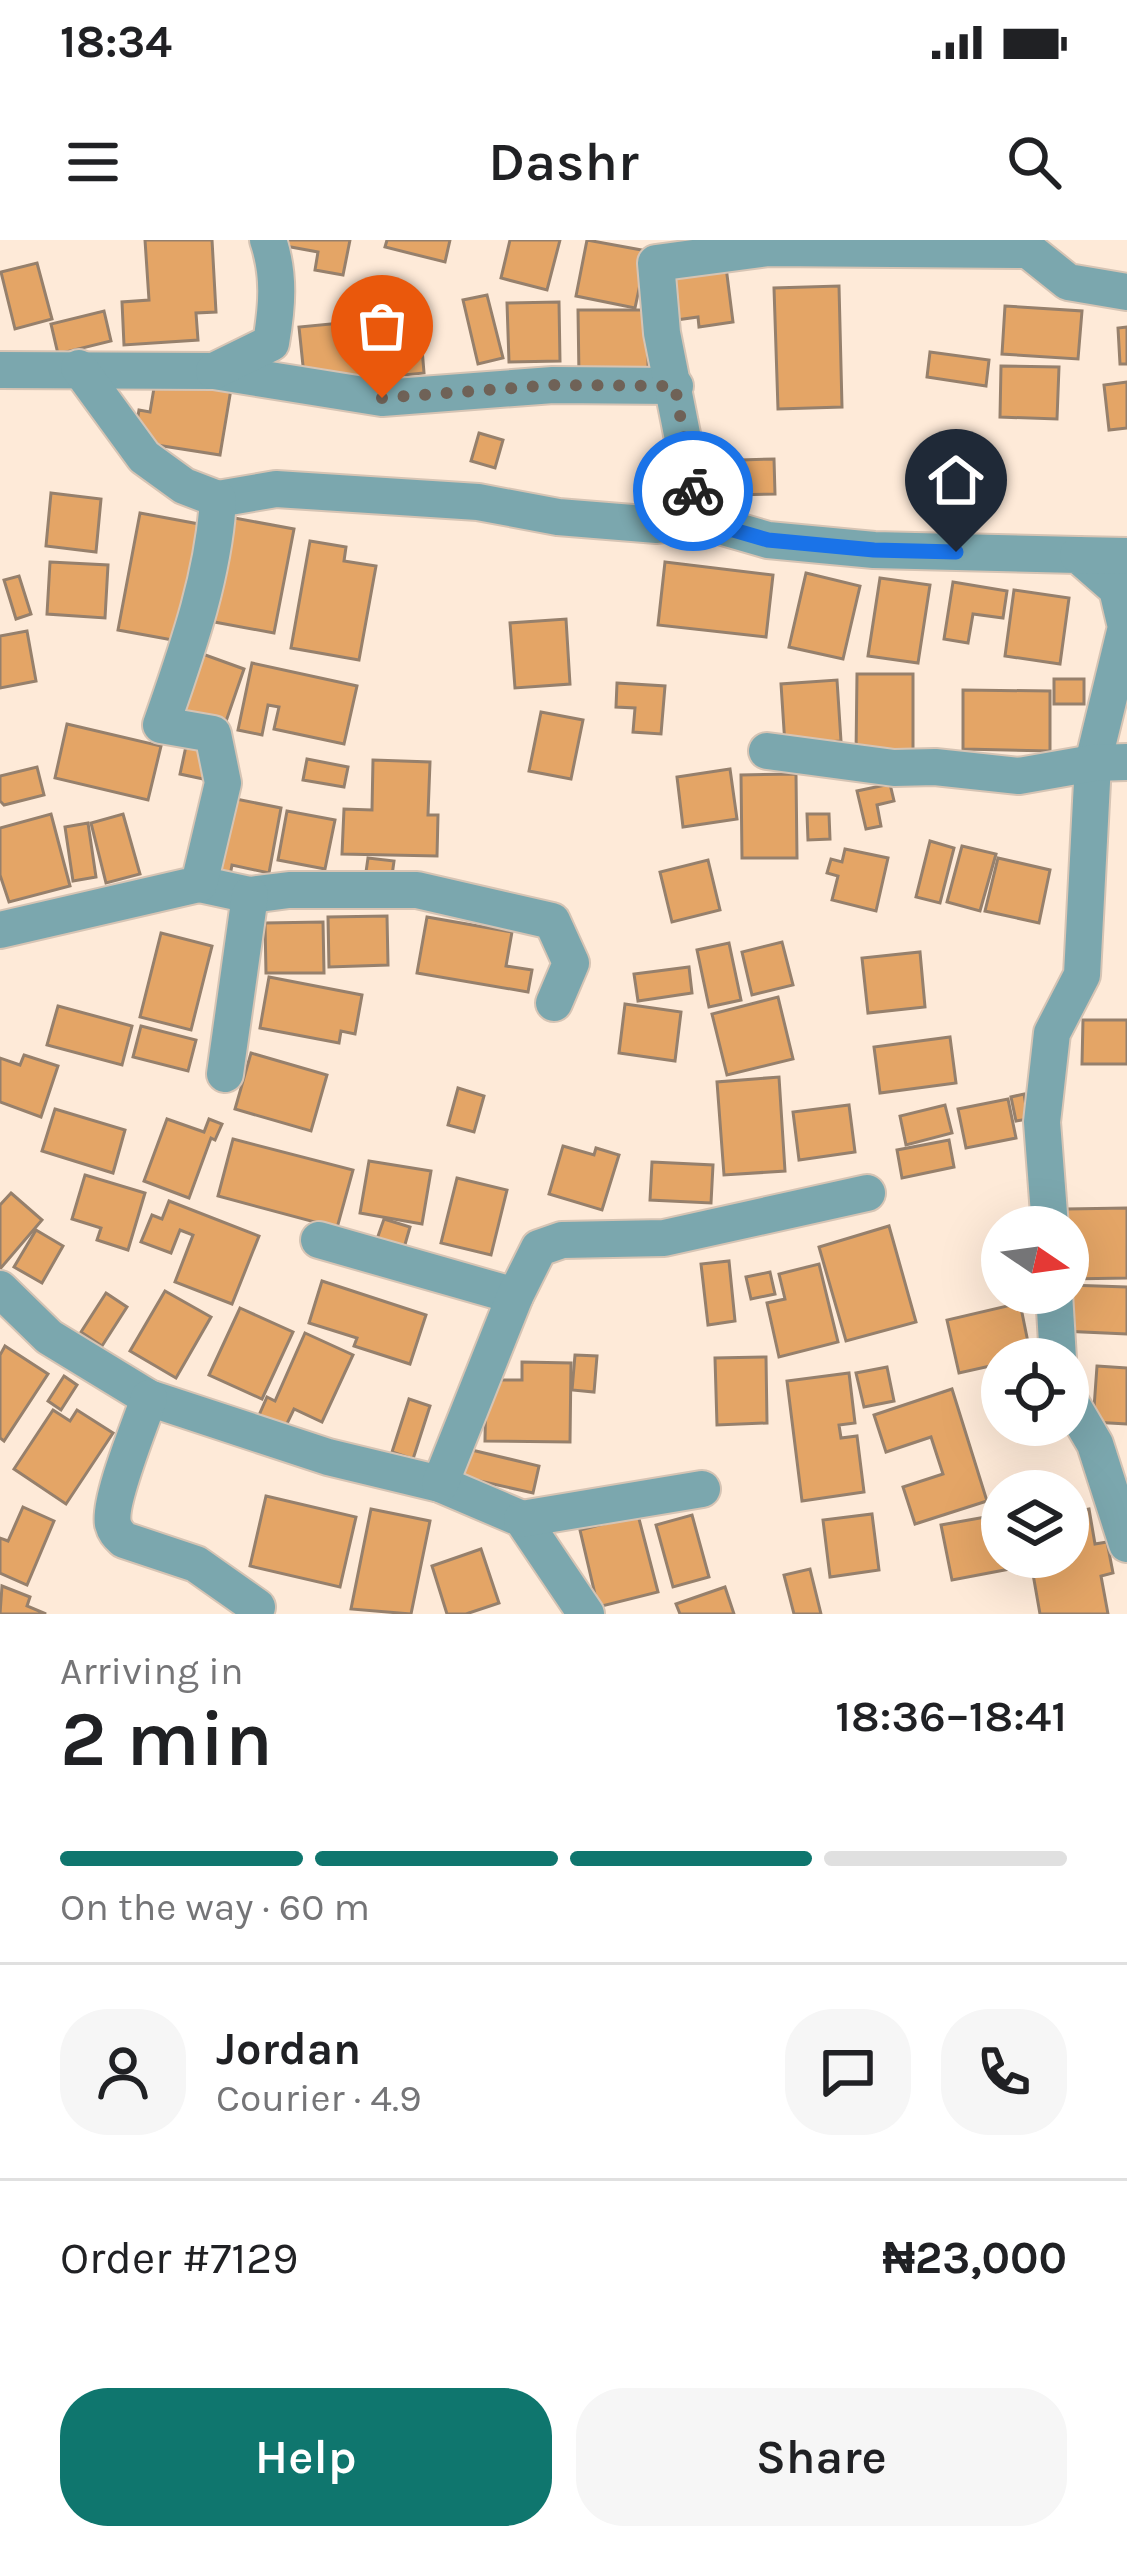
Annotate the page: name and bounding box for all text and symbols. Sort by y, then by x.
text: 18:34 [60,16,172,68]
icon: menu [60,129,126,195]
icon: search [1001,129,1067,195]
text: Dashr [488,130,639,194]
pin [331,275,433,398]
icon: bag [349,293,415,359]
pin [905,429,1007,552]
courier [633,431,753,551]
icon: home [923,447,989,513]
icon: bike [660,458,726,524]
north arrow [981,1206,1089,1314]
map controls [981,1206,1089,1578]
button: locate [981,1338,1089,1446]
button: layers [981,1470,1089,1578]
text: Arriving in [60,1648,243,1694]
text: 18:36–18:41 [835,1690,1067,1742]
text: 2 min [60,1693,273,1785]
text: On the way · 60 m [60,1884,370,1930]
button: person [60,2009,186,2135]
button: chat [785,2009,911,2135]
button: phone [941,2009,1067,2135]
text: Jordan [216,2023,361,2075]
text: Courier · 4.9 [216,2075,422,2121]
text: Order #7129 [60,2232,298,2284]
text: ₦23,000 [883,2232,1067,2284]
button: Help [60,2388,552,2526]
button: Share [576,2388,1067,2526]

